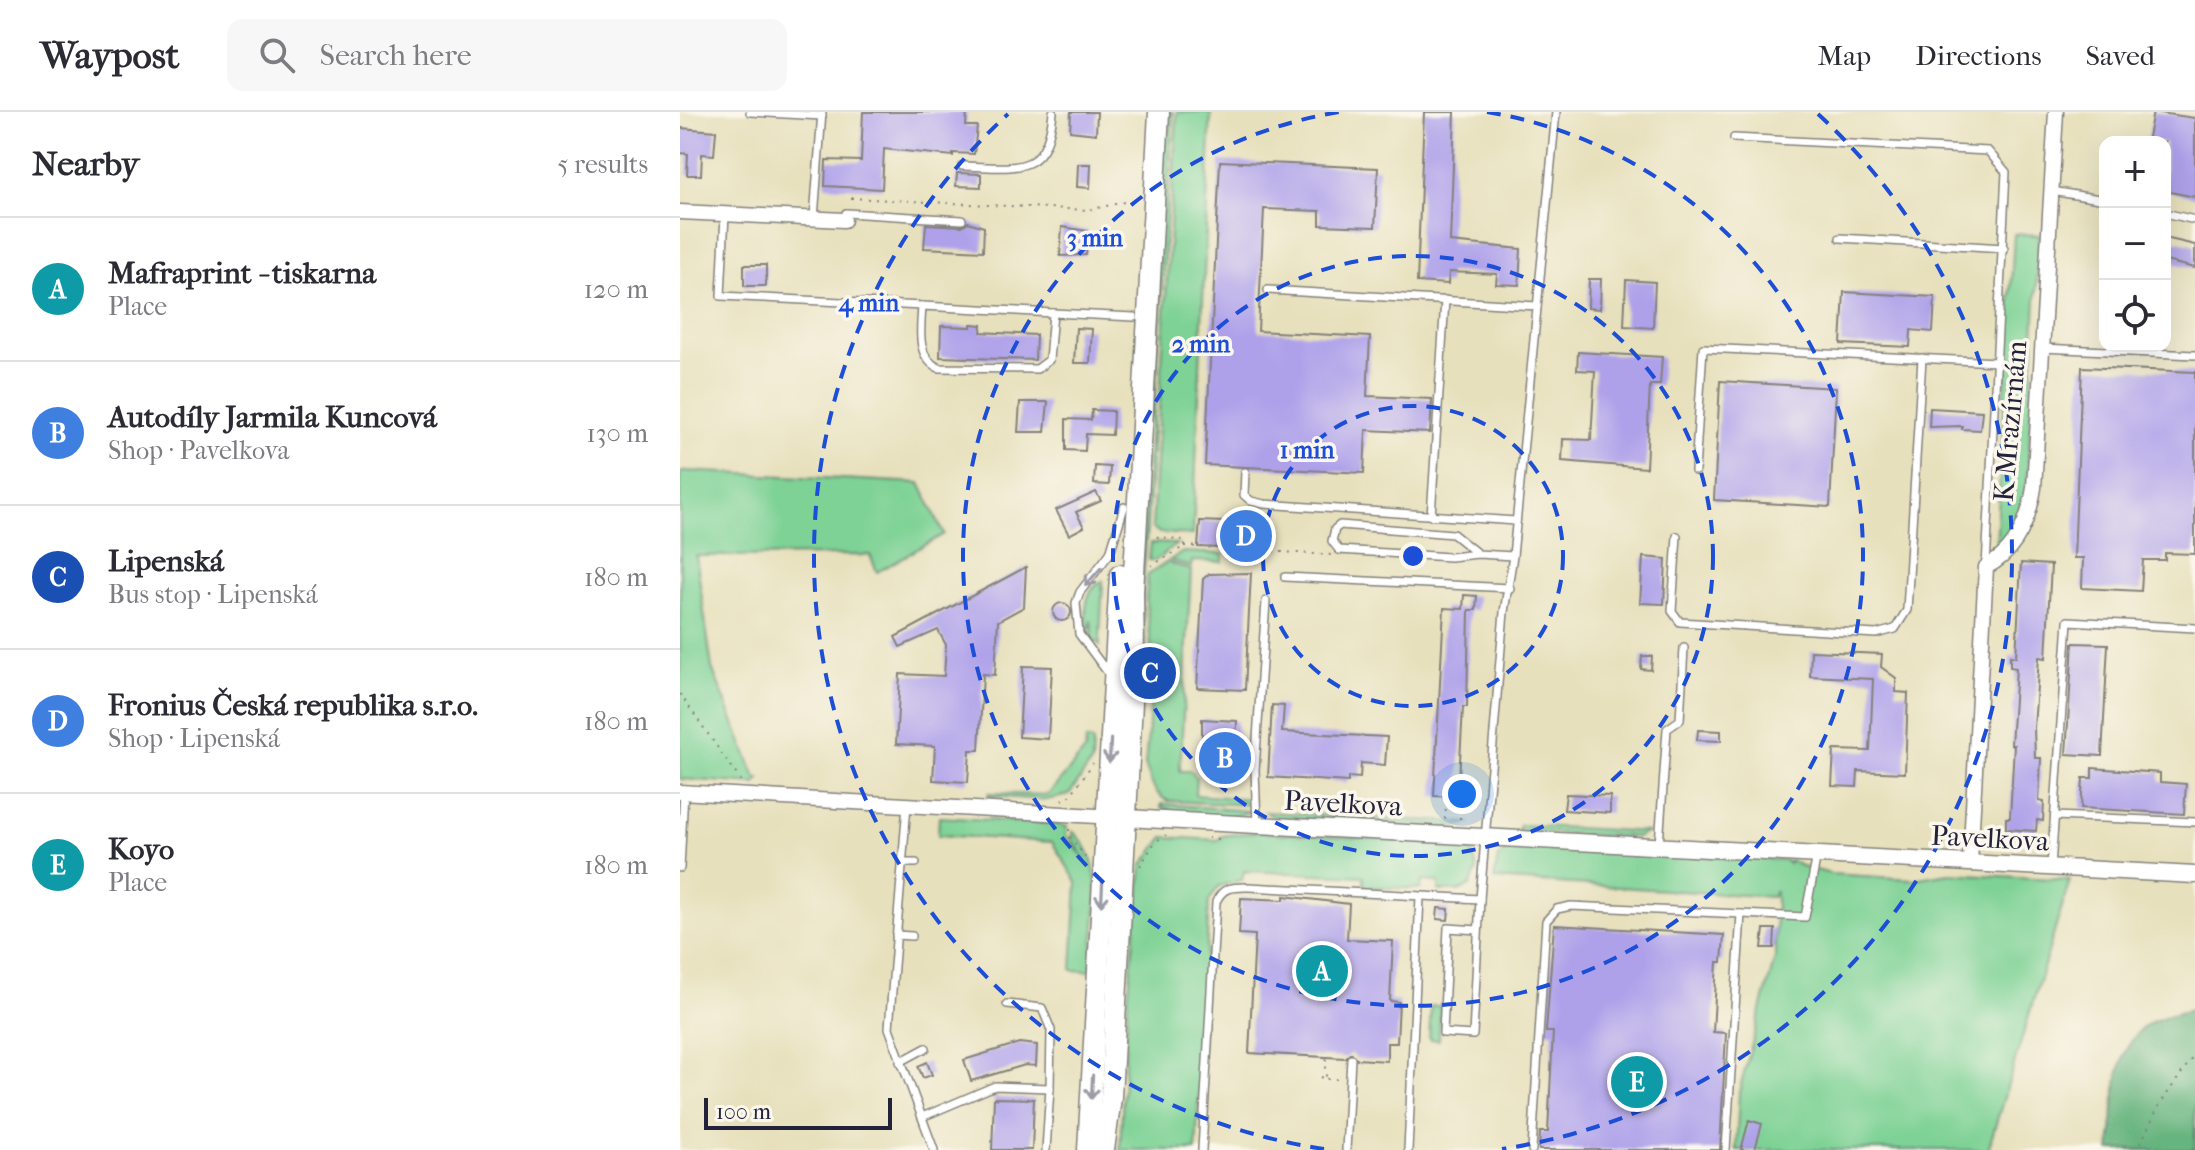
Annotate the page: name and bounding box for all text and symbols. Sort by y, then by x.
search box [227,19,787,91]
text: Waypost [40,33,179,78]
icon: search [255,33,299,77]
text: Search here [319,38,472,73]
text: Map [1818,39,1871,72]
text: Directions [1915,39,2042,72]
text: Saved [2086,39,2155,72]
map controls [2099,136,2171,352]
button: + [2099,136,2171,208]
text: Nearby [32,144,139,184]
text: 5 results [557,149,648,180]
button: − [2099,208,2171,280]
text: 3 min [1067,224,1124,252]
text: Mafraprint - tiskarna [108,256,376,291]
text: A [50,274,66,305]
text: 120 m [584,274,648,305]
button: locate [2099,280,2171,352]
text: 4 min [838,289,900,318]
text: Place [108,291,167,322]
text: 2 min [1172,330,1231,358]
street label: K Mrazírnám [1987,338,2034,503]
text: Autodíly Jarmila Kuncová [108,400,437,435]
text: B [50,418,66,449]
text: 130 m [587,418,648,449]
text: Shop · Pavelkova [108,435,290,466]
text: 1 min [1280,436,1335,464]
pin: D [1220,506,1272,566]
centre of rings [1399,542,1427,570]
text: Lipenská [108,544,224,579]
text: C [49,562,67,593]
text: 180 m [584,562,648,593]
one-way arrow [1084,566,1102,587]
text: Bus stop · Lipenská [108,579,318,610]
pin: C [1124,643,1176,703]
text: Fronius Česká republika s.r.o. [108,688,478,723]
text: D [48,706,68,737]
text: 180 m [584,706,648,737]
text: Shop · Lipenská [108,723,280,754]
pin: B [1199,728,1251,788]
one-way arrow [1103,737,1118,764]
your location [1442,774,1482,814]
street label: Pavelkova [1283,783,1404,823]
street label: Pavelkova [1930,818,2051,858]
text: Koyo [108,832,174,867]
text: E [50,850,66,881]
text: 180 m [584,850,648,881]
text: Place [108,867,167,898]
one-way arrow [1095,880,1110,907]
pin: A [1296,941,1348,1001]
pin: E [1611,1052,1663,1112]
one-way arrow [1084,1073,1099,1100]
scale bar [704,1094,892,1130]
text: 100 m [716,1099,771,1125]

